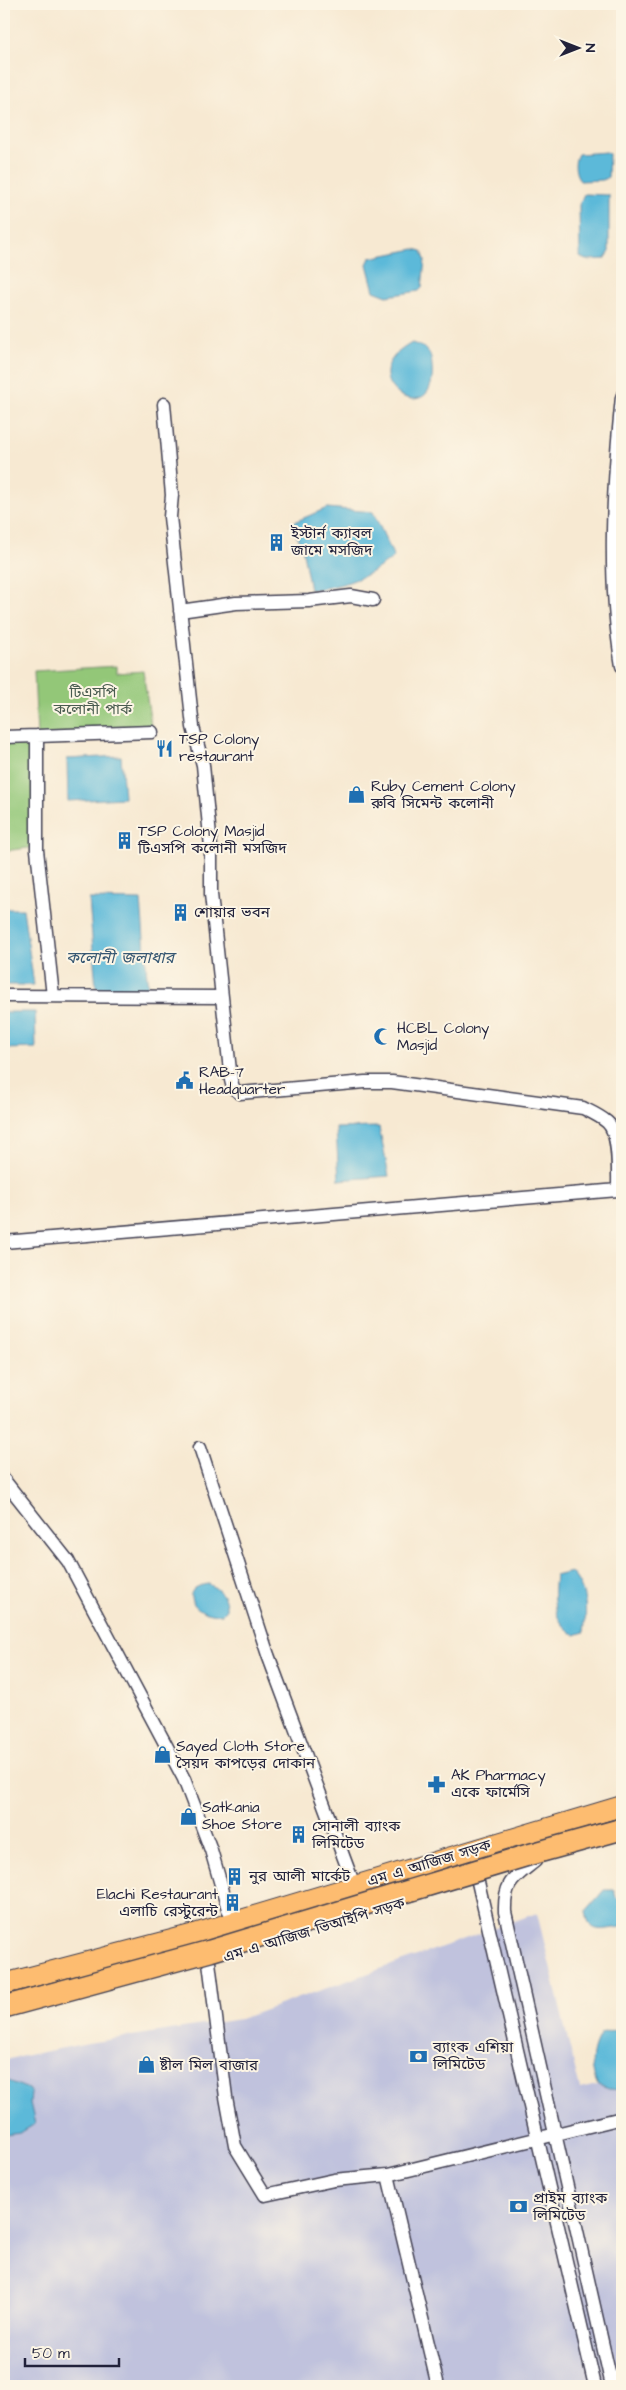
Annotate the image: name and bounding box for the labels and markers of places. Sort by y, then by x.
place label: ইস্টার্ন ক্যাবল জামে মসজিদ [290,523,373,561]
building icon: ইস্টার্ন ক্যাবল জামে মসজিদ [267,532,287,552]
place label: TSP Colony restaurant [179,729,259,767]
restaurant icon: TSP Colony restaurant [155,738,175,758]
place label: Ruby Cement Colony রুবি সিমেন্ট কলোনী [370,776,516,814]
shop icon: Ruby Cement Colony রুবি সিমেন্ট কলোনী [347,785,367,805]
place label: TSP Colony Masjid টিএসপি কলোনী মসজিদ [137,821,287,859]
building icon: TSP Colony Masjid টিএসপি কলোনী মসজিদ [114,830,134,850]
building icon: শোয়ার ভবন [170,902,190,922]
place label: শোয়ার ভবন [194,902,271,923]
place label: HCBL Colony Masjid [397,1018,489,1056]
mosque icon: HCBL Colony Masjid [373,1027,393,1047]
place label: RAB-7 Headquarter [199,1062,285,1100]
public building icon: RAB-7 Headquarter [175,1071,195,1091]
place label: Sayed Cloth Store সৈয়দ কাপড়ের দোকান [175,1736,316,1774]
shop icon: Sayed Cloth Store সৈয়দ কাপড়ের দোকান [152,1745,172,1765]
place label: AK Pharmacy একে ফার্মেসি [451,1765,546,1803]
pharmacy icon: AK Pharmacy একে ফার্মেসি [427,1774,447,1794]
place label: Satkania Shoe Store [202,1797,282,1835]
shop icon: Satkania Shoe Store [178,1806,198,1826]
place label: সোনালী ব্যাংক লিমিটেড [311,1816,401,1854]
building icon: সোনালী ব্যাংক লিমিটেড [288,1825,308,1845]
building icon: নুর আলী মার্কেট [225,1866,245,1886]
place label: নুর আলী মার্কেট [248,1866,351,1887]
place label: Elachi Restaurant এলাচ‌ি র‌েস্টুর‌েন্ট [97,1884,219,1922]
building icon: Elachi Restaurant এলাচ‌ি র‌েস্টুর‌েন্ট [222,1893,242,1913]
place label: ব্যাংক এশিয়া লিমিটেড [432,2037,514,2075]
bank icon: ব্যাংক এশিয়া লিমিটেড [409,2046,429,2066]
shop icon: ষ্টীল মিল বাজার [136,2055,156,2075]
place label: ষ্টীল মিল বাজার [159,2055,259,2076]
place label: প্রাইম ব্যাংক লিমিটেড [532,2188,608,2226]
bank icon: প্রাইম ব্যাংক লিমিটেড [509,2197,529,2217]

